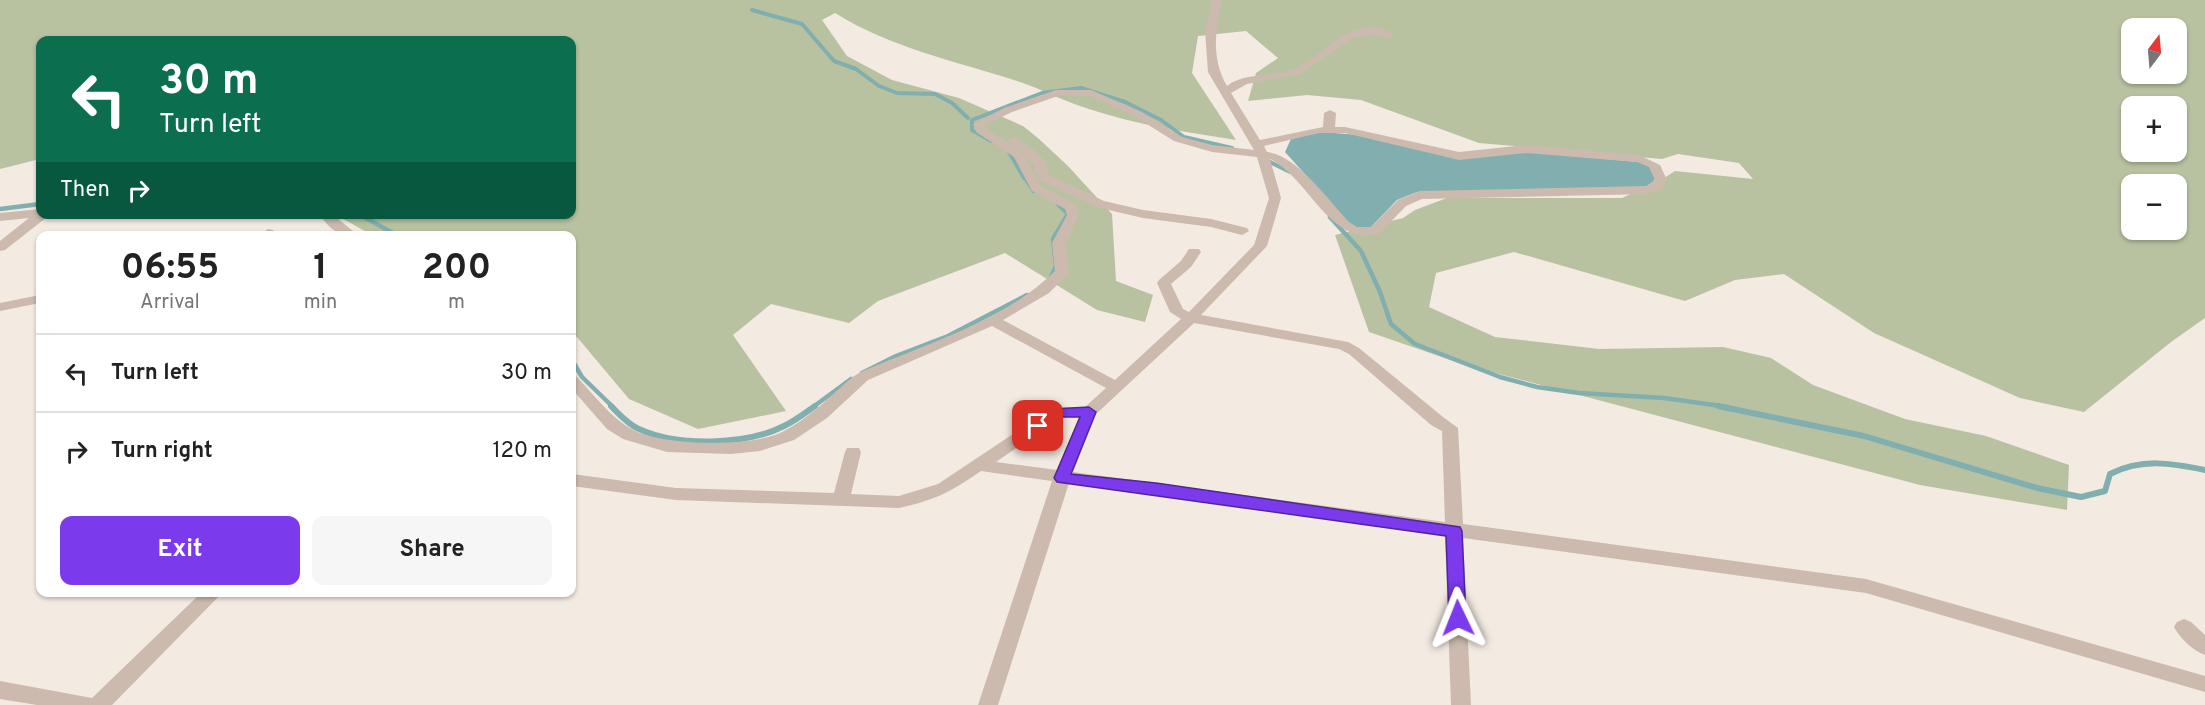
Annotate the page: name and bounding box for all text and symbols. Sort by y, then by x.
north arrow [2121,18,2187,84]
map controls [2121,18,2187,240]
text: 30 m [159,56,258,109]
icon: left [60,60,138,138]
button: + [2121,96,2187,162]
text: Turn left [159,108,261,142]
icon: right [122,174,155,207]
button: − [2121,174,2187,240]
text: Then [60,177,110,204]
text: 06:55 [121,246,219,292]
text: 1 [313,246,328,292]
text: 200 [422,246,491,292]
text: Arrival [140,290,200,316]
text: min [304,290,337,316]
text: m [448,290,465,316]
icon: left [60,357,93,390]
text: Turn left [111,360,199,387]
text: 30 m [501,360,552,387]
pin [1012,400,1063,451]
icon: arrive [1021,409,1054,442]
icon: right [60,435,93,468]
text: Turn right [111,438,213,465]
text: 120 m [492,438,552,465]
button: Exit [60,516,300,585]
button: Share [312,516,552,585]
position arrow [1426,586,1490,650]

